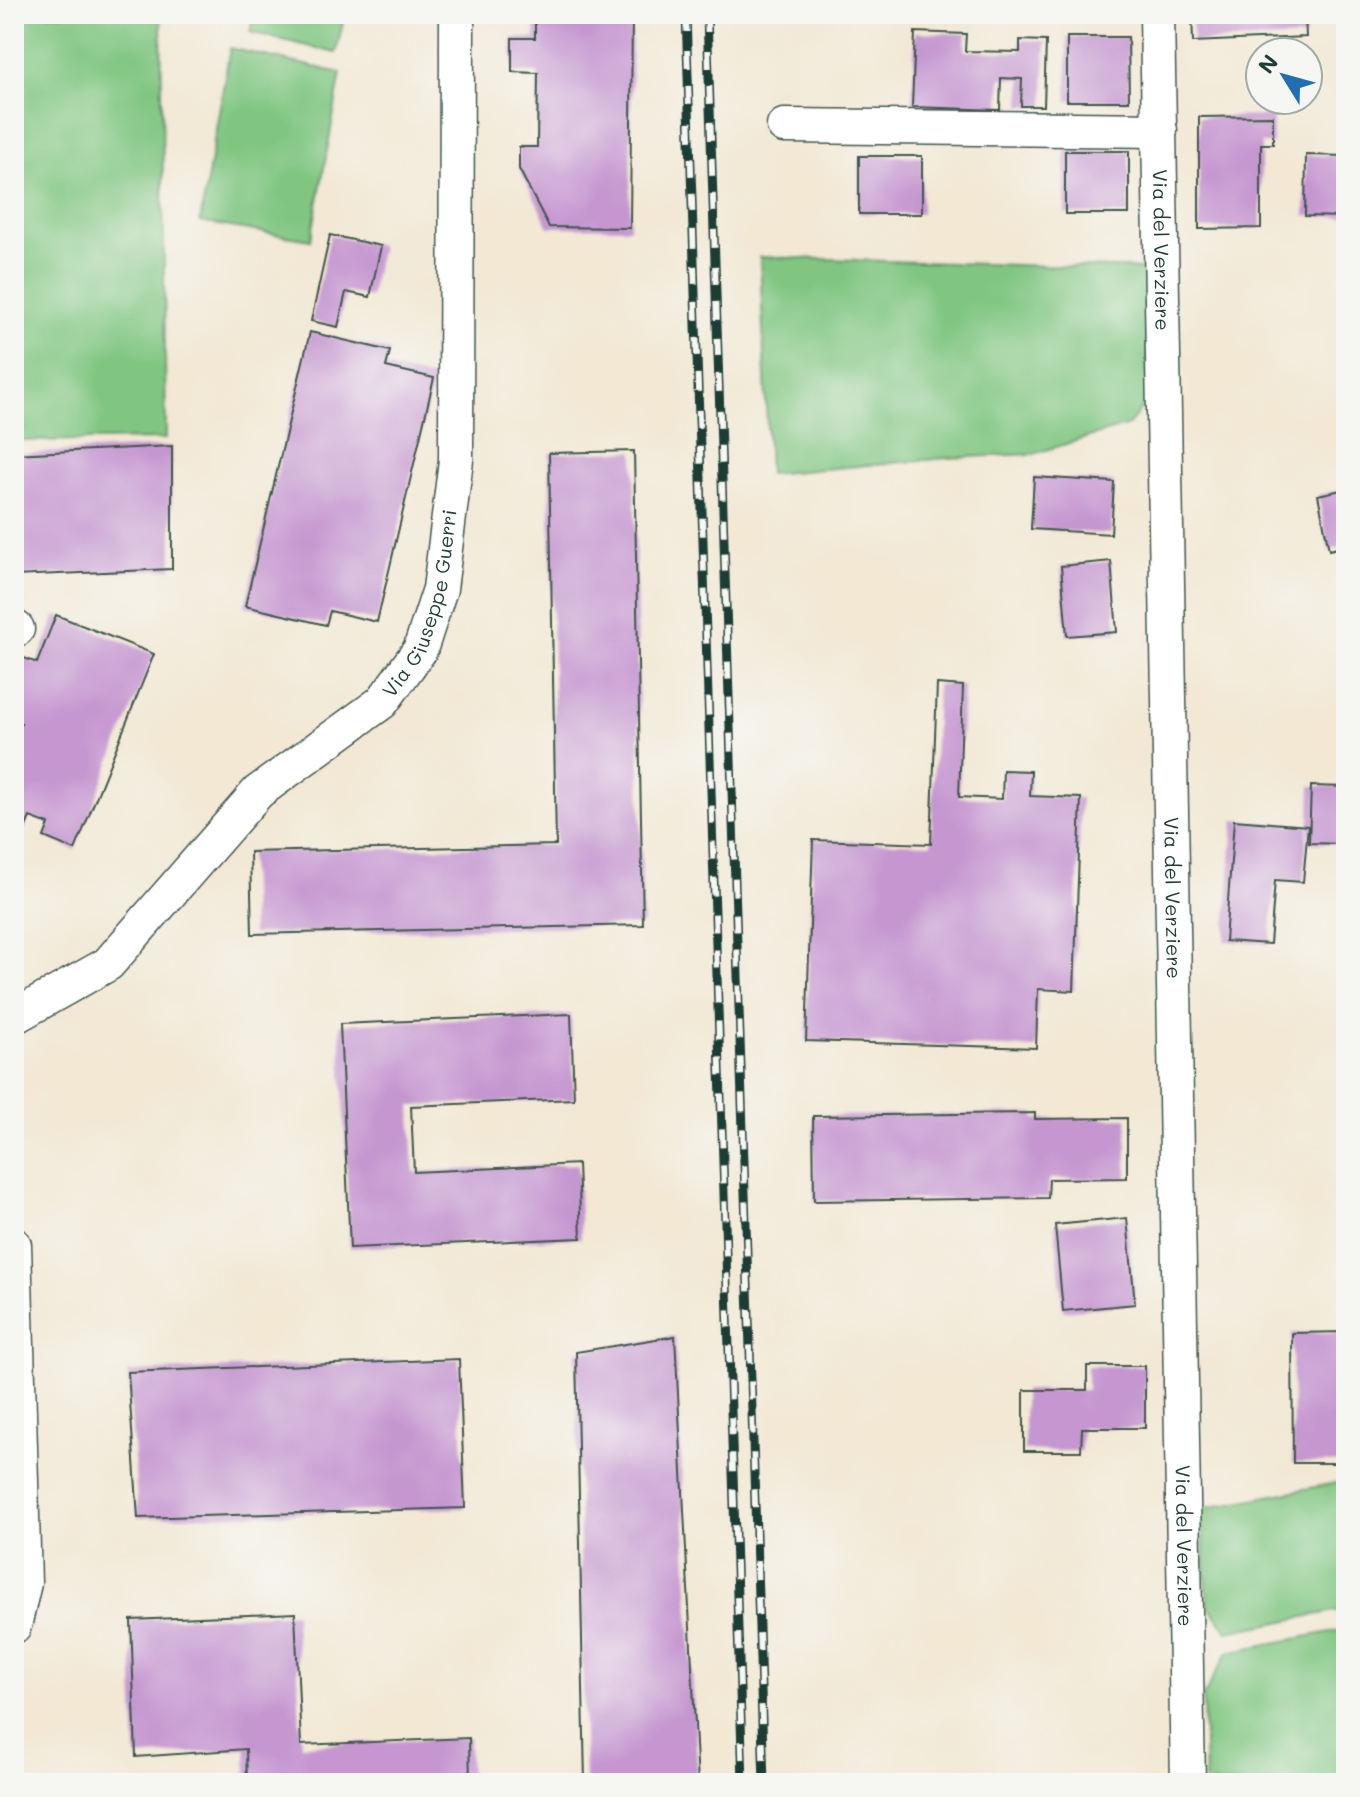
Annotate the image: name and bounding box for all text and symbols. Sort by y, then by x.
north arrow [1244,36,1324,116]
text: N [1251,48,1284,79]
street label: Via del Verziere [1148,169,1177,331]
street label: Via Giuseppe Guerri [376,508,462,702]
street label: Via del Verziere [1159,817,1188,979]
street label: Via del Verziere [1170,1465,1199,1627]

